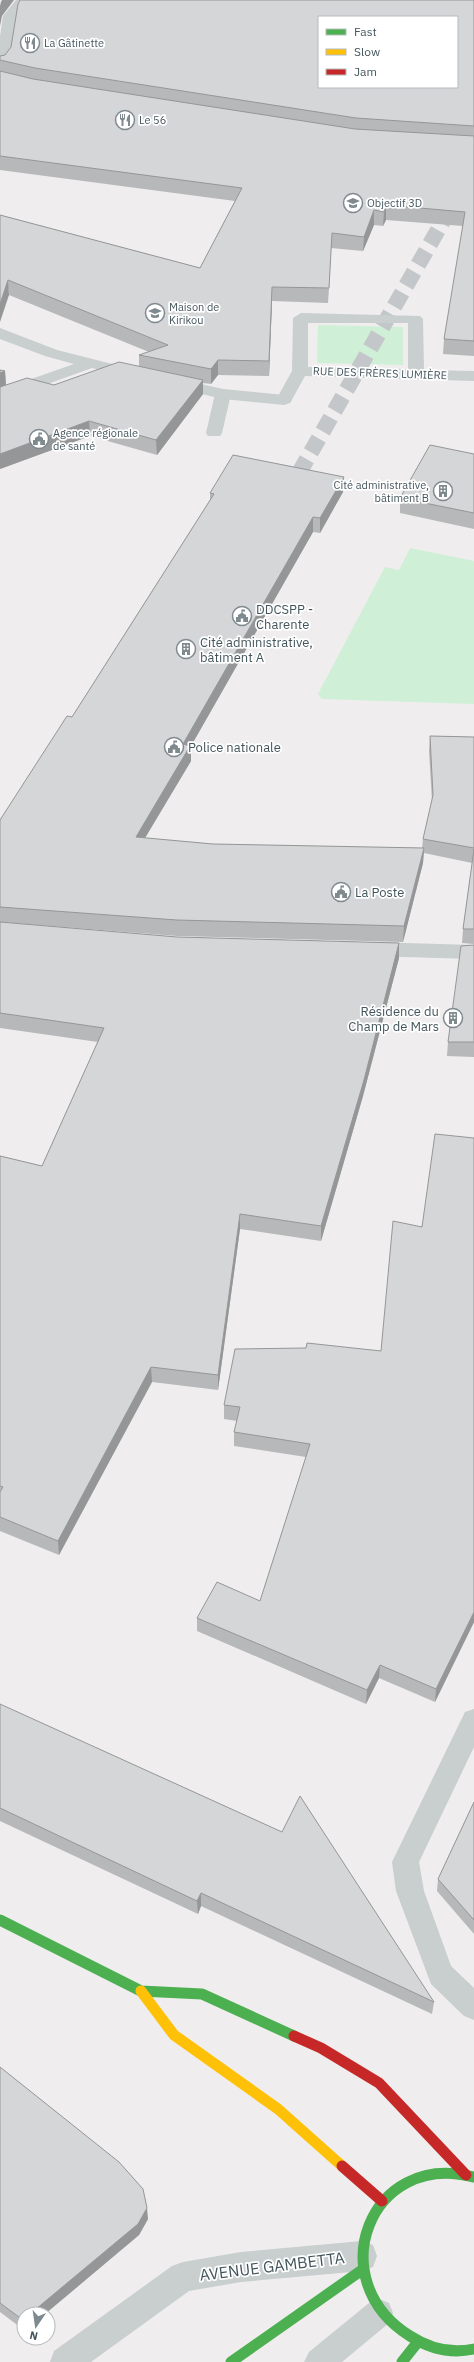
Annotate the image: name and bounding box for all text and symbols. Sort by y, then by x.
legend [318,16,458,88]
text: Fast [354,24,377,39]
restaurant icon: La Gâtinette [19,32,41,54]
place label: La Gâtinette [44,36,104,50]
text: Slow [354,44,380,59]
text: Jam [354,64,377,79]
restaurant icon: Le 56 [114,109,136,131]
place label: Le 56 [139,113,166,127]
school or university icon: Objectif 3D [342,192,364,214]
place label: Objectif 3D [367,196,422,210]
place label: Maison de Kirikou [169,300,219,327]
school or university icon: Maison de Kirikou [144,302,166,324]
street label: RUE DES FRÈRES LUMIÈRE [313,364,447,382]
place label: Agence régionale de santé [53,426,138,453]
public building icon: Agence régionale de santé [28,428,50,450]
place label: Cité administrative, bâtiment B [334,478,429,505]
building icon: Cité administrative, bâtiment B [432,480,454,502]
place label: DDCSPP - Charente [256,601,313,633]
public building icon: DDCSPP - Charente [231,605,253,627]
place label: Cité administrative, bâtiment A [200,634,313,666]
building icon: Cité administrative, bâtiment A [175,638,197,660]
public building icon: Police nationale [163,736,185,758]
place label: Police nationale [188,739,281,756]
public building icon: La Poste [330,881,352,903]
place label: La Poste [355,884,404,901]
place label: Résidence du Champ de Mars [348,1003,439,1035]
building icon: Résidence du Champ de Mars [442,1007,464,1029]
street label: AVENUE GAMBETTA [198,2247,346,2285]
north arrow [16,2306,56,2346]
text: N [28,2328,39,2343]

